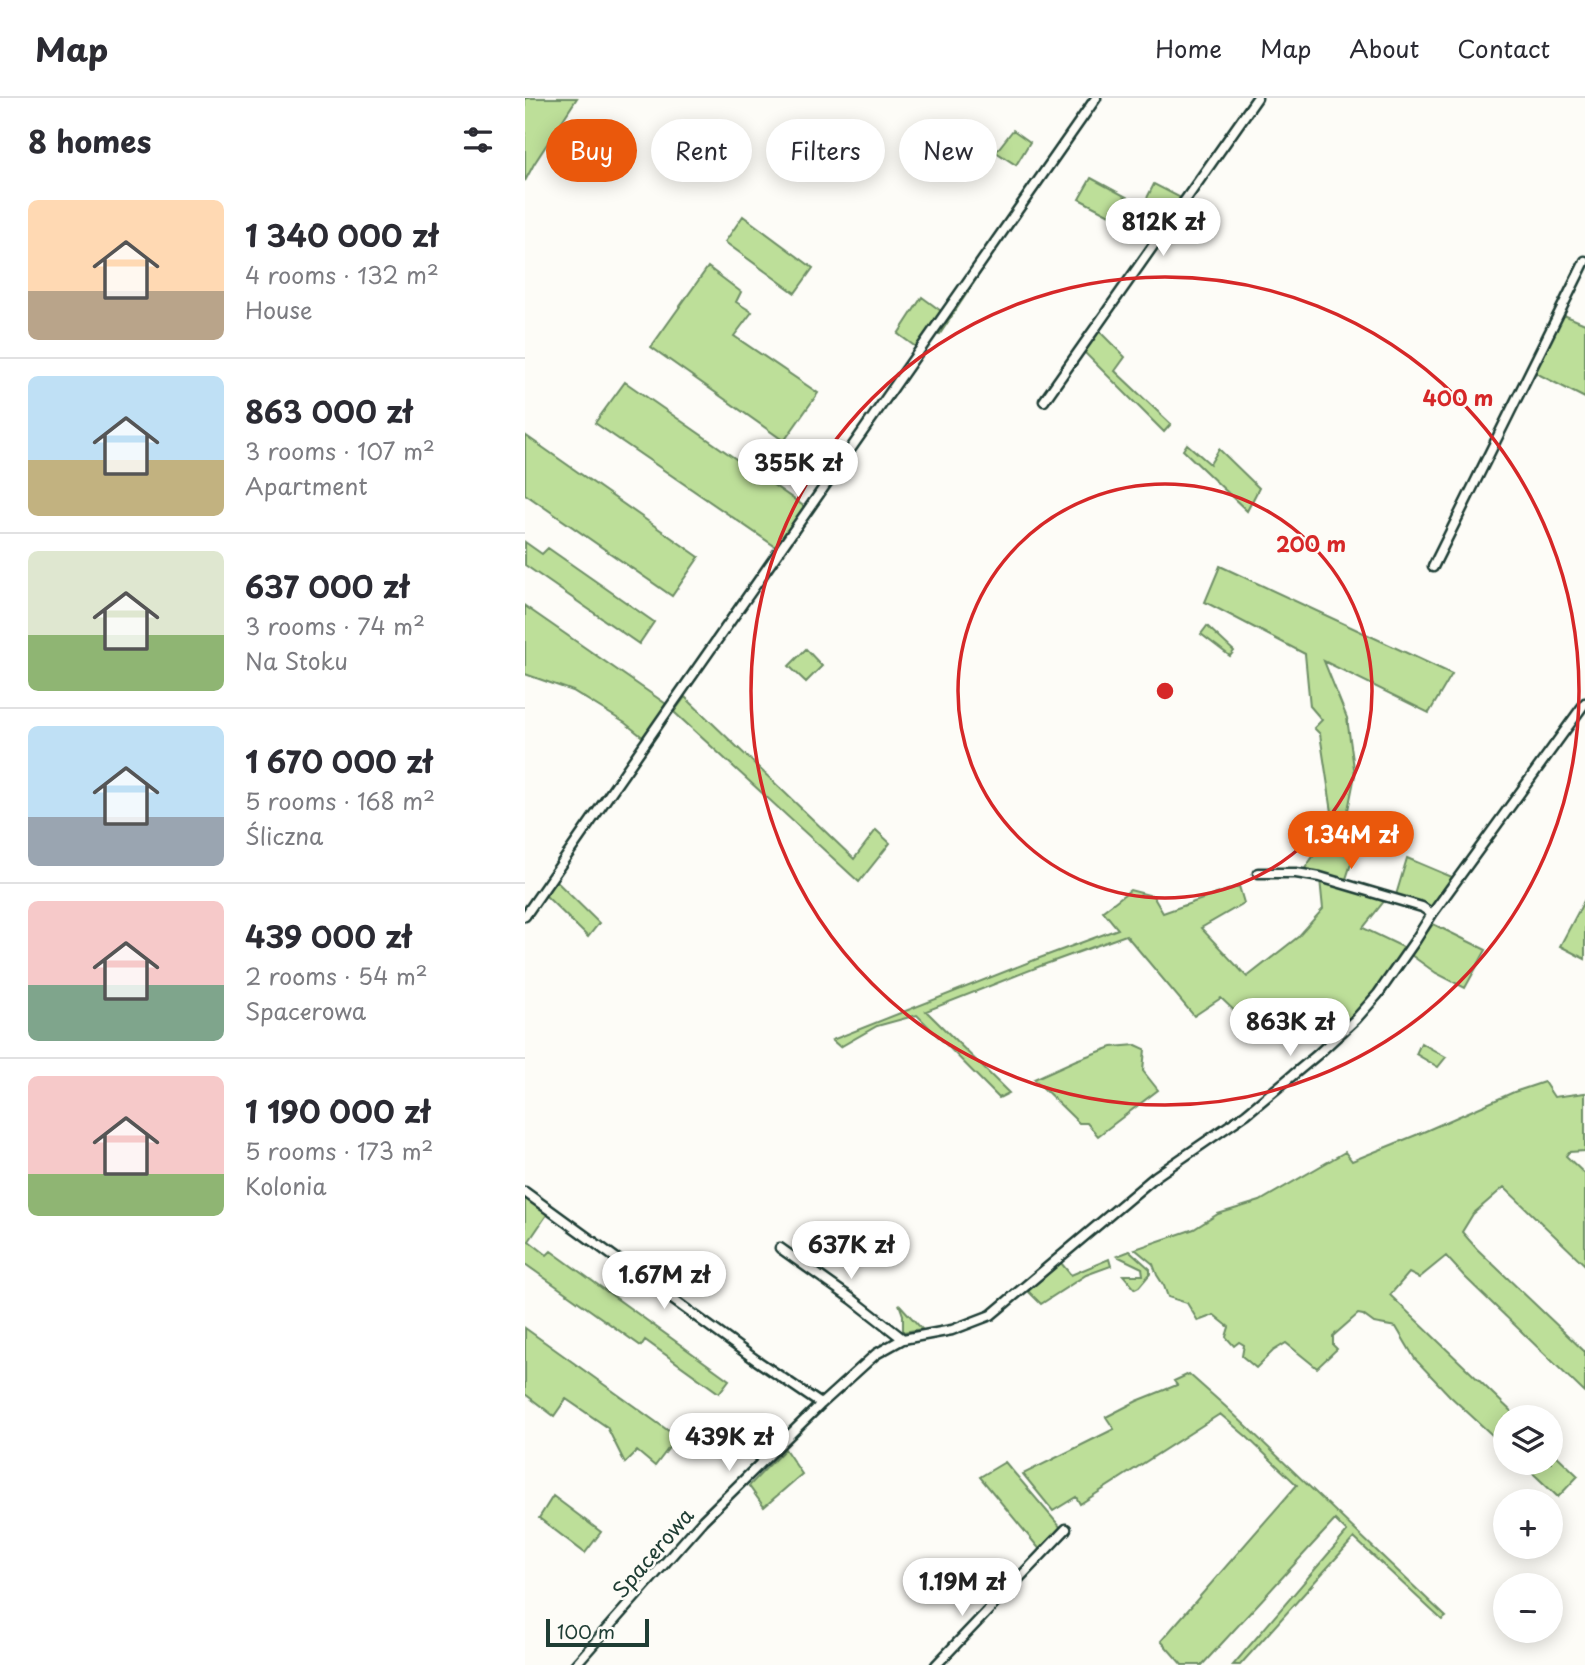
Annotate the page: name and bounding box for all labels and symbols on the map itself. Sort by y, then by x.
pin: 812K zł [1098,198,1228,258]
text: 400 m [1423,381,1493,413]
pin: 355K zł [733,440,863,499]
text: 200 m [1276,527,1346,559]
centre of rings [1153,679,1177,703]
pin: 1.34M zł [1279,812,1423,871]
pin: 863K zł [1225,998,1355,1058]
pin: 637K zł [786,1222,916,1281]
pin: 1.67M zł [592,1252,736,1311]
pin: 439K zł [664,1414,794,1473]
street label: Spacerowa [604,1500,700,1604]
pin: 1.19M zł [890,1558,1034,1618]
scale bar [546,1616,649,1648]

